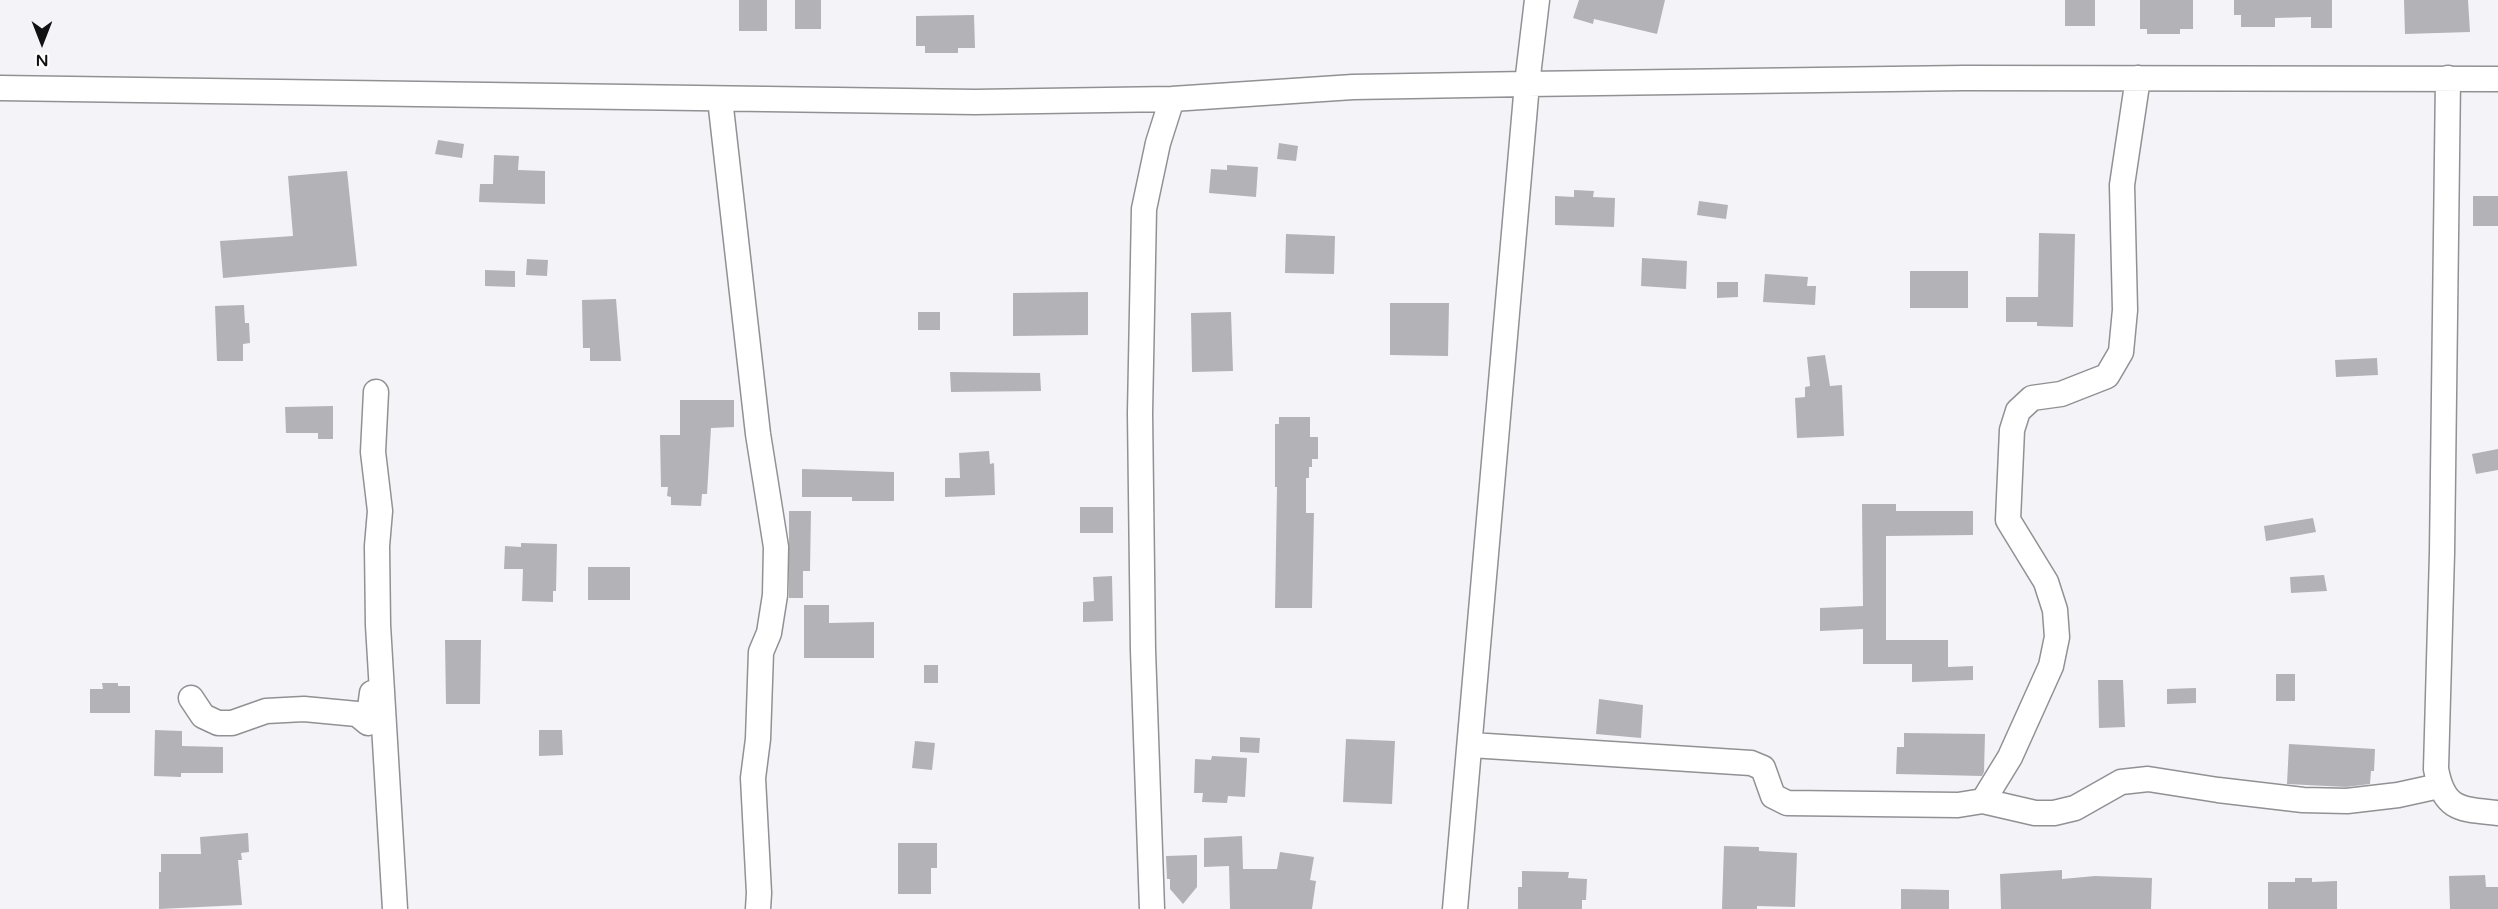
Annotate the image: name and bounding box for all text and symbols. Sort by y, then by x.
north arrow [12,12,72,72]
text: N [36,50,48,70]

